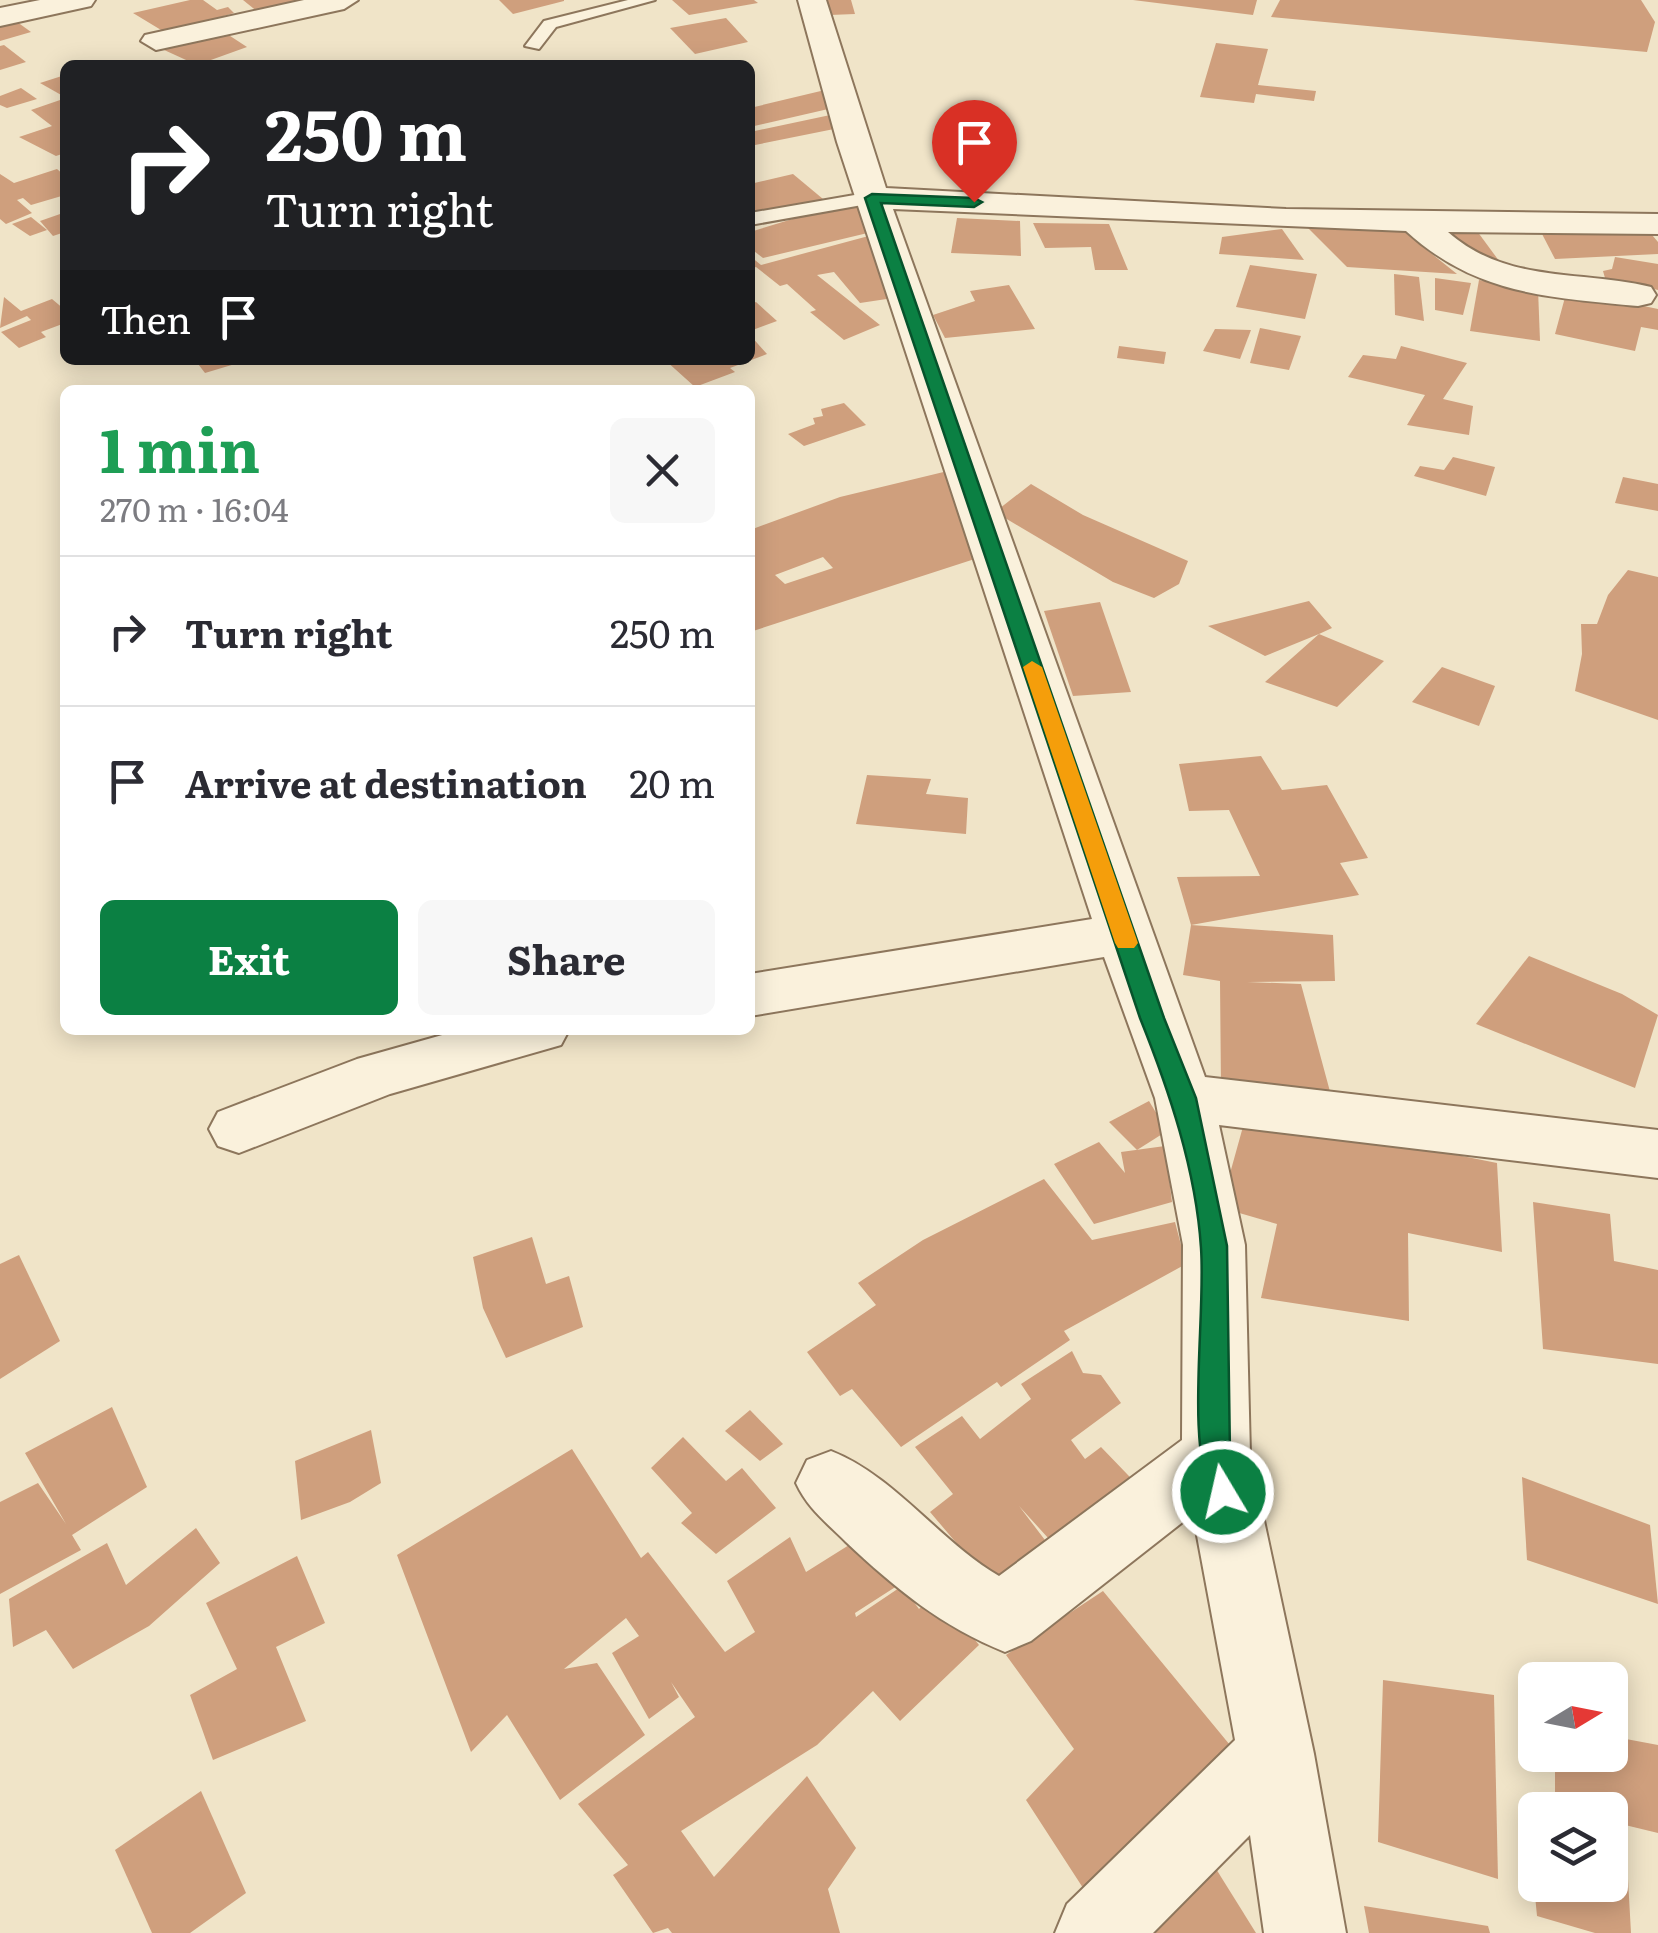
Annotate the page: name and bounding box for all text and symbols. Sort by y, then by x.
text: 250 m [265,79,467,183]
icon: right [100,100,230,230]
pin [932,100,1017,203]
icon: arrive [947,115,1002,170]
text: Turn right [265,174,493,241]
text: Then [100,289,191,346]
icon: arrive [211,290,266,345]
text: 1 min [100,402,260,491]
button: close [610,418,715,523]
text: 270 m · 16:04 [100,484,289,532]
text: Turn right [185,603,392,660]
text: 250 m [610,603,715,660]
icon: right [100,604,155,659]
text: Arrive at destination [185,753,587,810]
text: 20 m [629,753,715,810]
icon: arrive [100,754,155,809]
button: Exit [100,900,398,1015]
button: Share [418,900,715,1015]
position arrow [1171,1440,1275,1544]
north arrow [1518,1662,1628,1772]
map controls [1518,1662,1628,1902]
button: layers [1518,1792,1628,1902]

